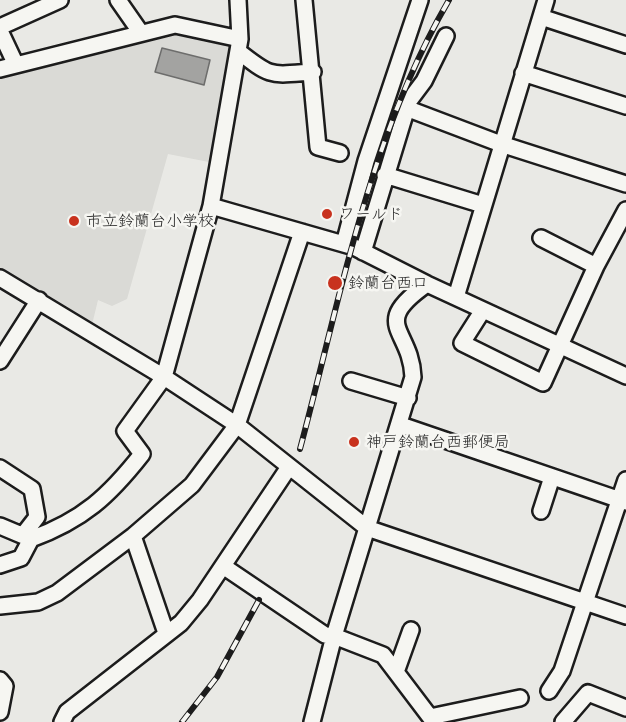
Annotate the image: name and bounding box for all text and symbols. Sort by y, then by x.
place label: ワールド [339,204,403,224]
marker: ワールド [320,207,334,221]
place label: 市立鈴蘭台小学校 [86,211,214,231]
marker: 市立鈴蘭台小学校 [67,214,81,228]
place label: 鈴蘭台西口 [348,273,428,293]
marker: 鈴蘭台西口 [326,274,344,292]
place label: 神戸鈴蘭台西郵便局 [366,432,510,452]
marker: 神戸鈴蘭台西郵便局 [347,435,361,449]

